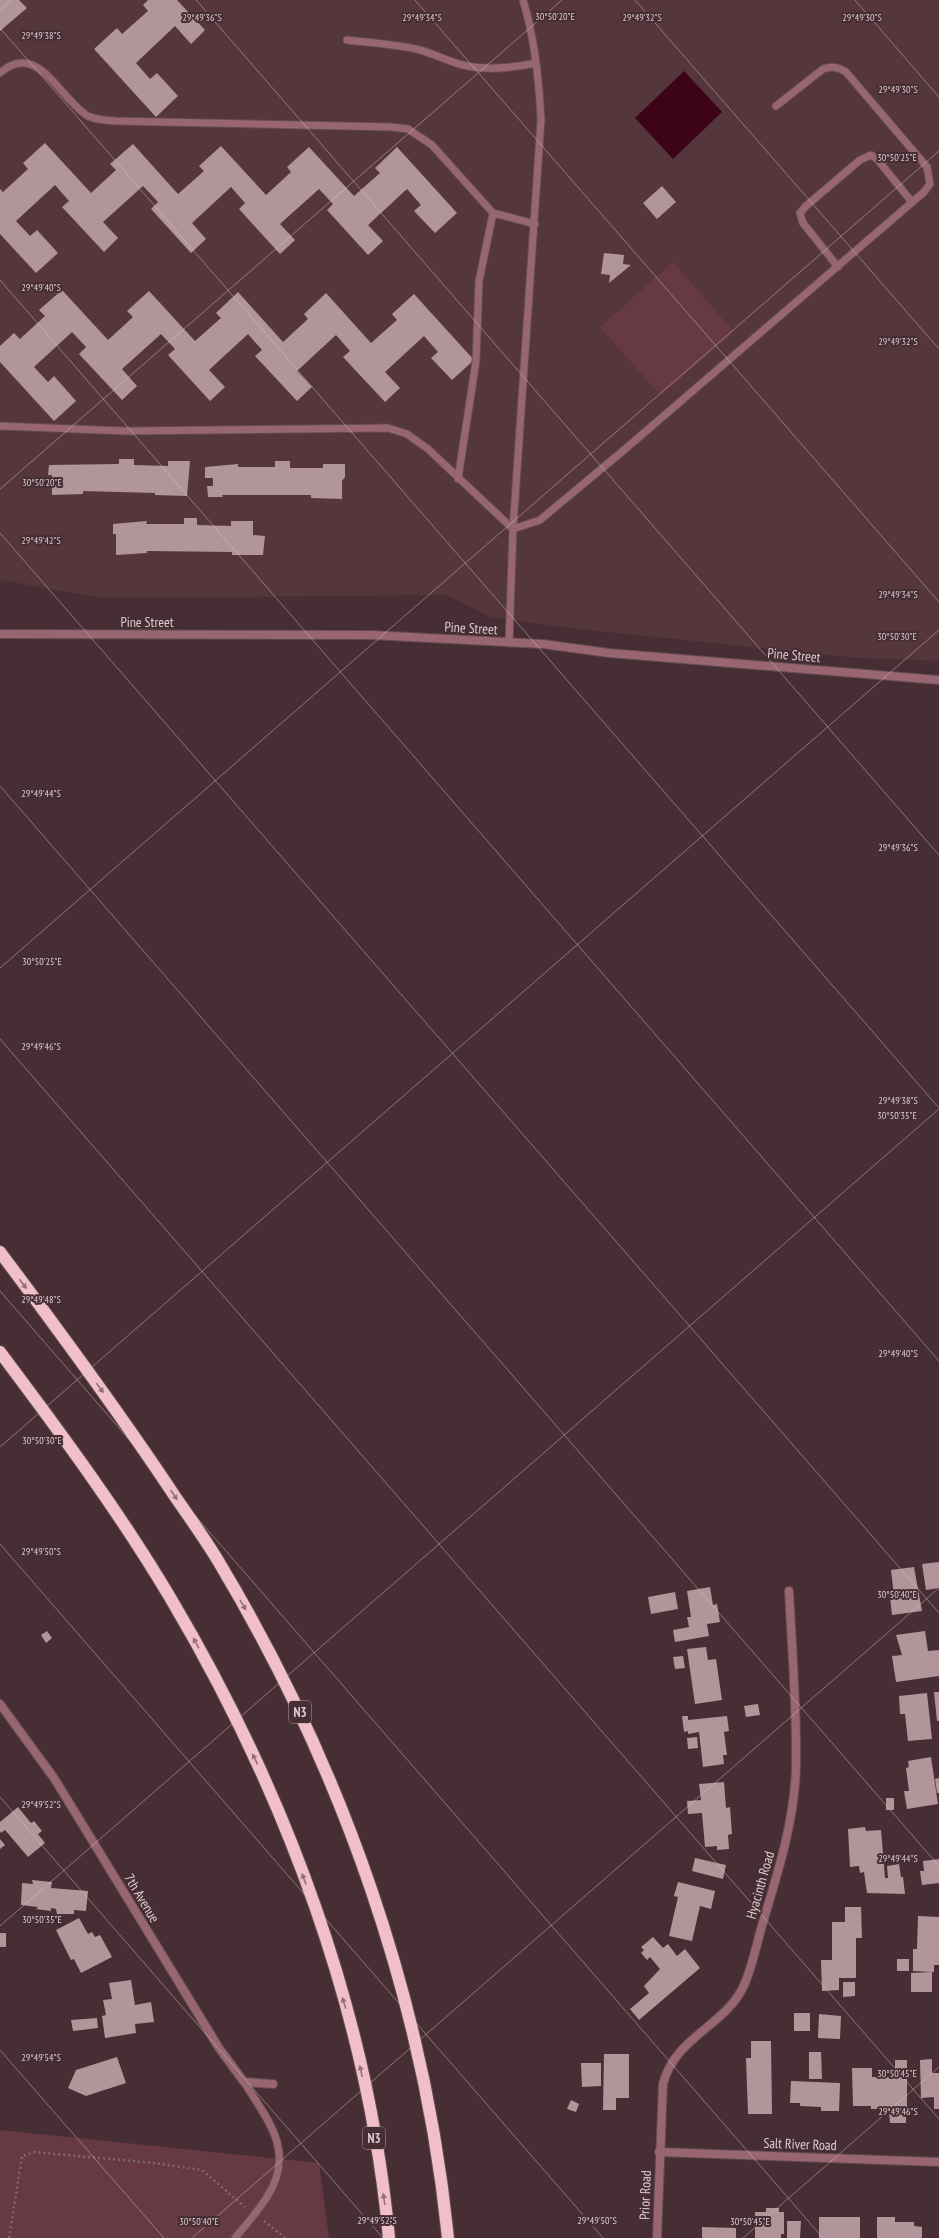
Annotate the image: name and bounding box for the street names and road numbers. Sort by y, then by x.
street label: Pine Street [120,613,174,631]
street label: Pine Street [444,618,498,638]
street label: Pine Street [767,644,821,666]
road number: N3 [289,1701,311,1723]
street label: Hyacinth Road [742,1849,778,1921]
street label: 7th Avenue [120,1870,164,1926]
road number: N3 [363,2127,385,2149]
street label: Salt River Road [763,2134,837,2154]
street label: Prior Road [635,2170,655,2220]

